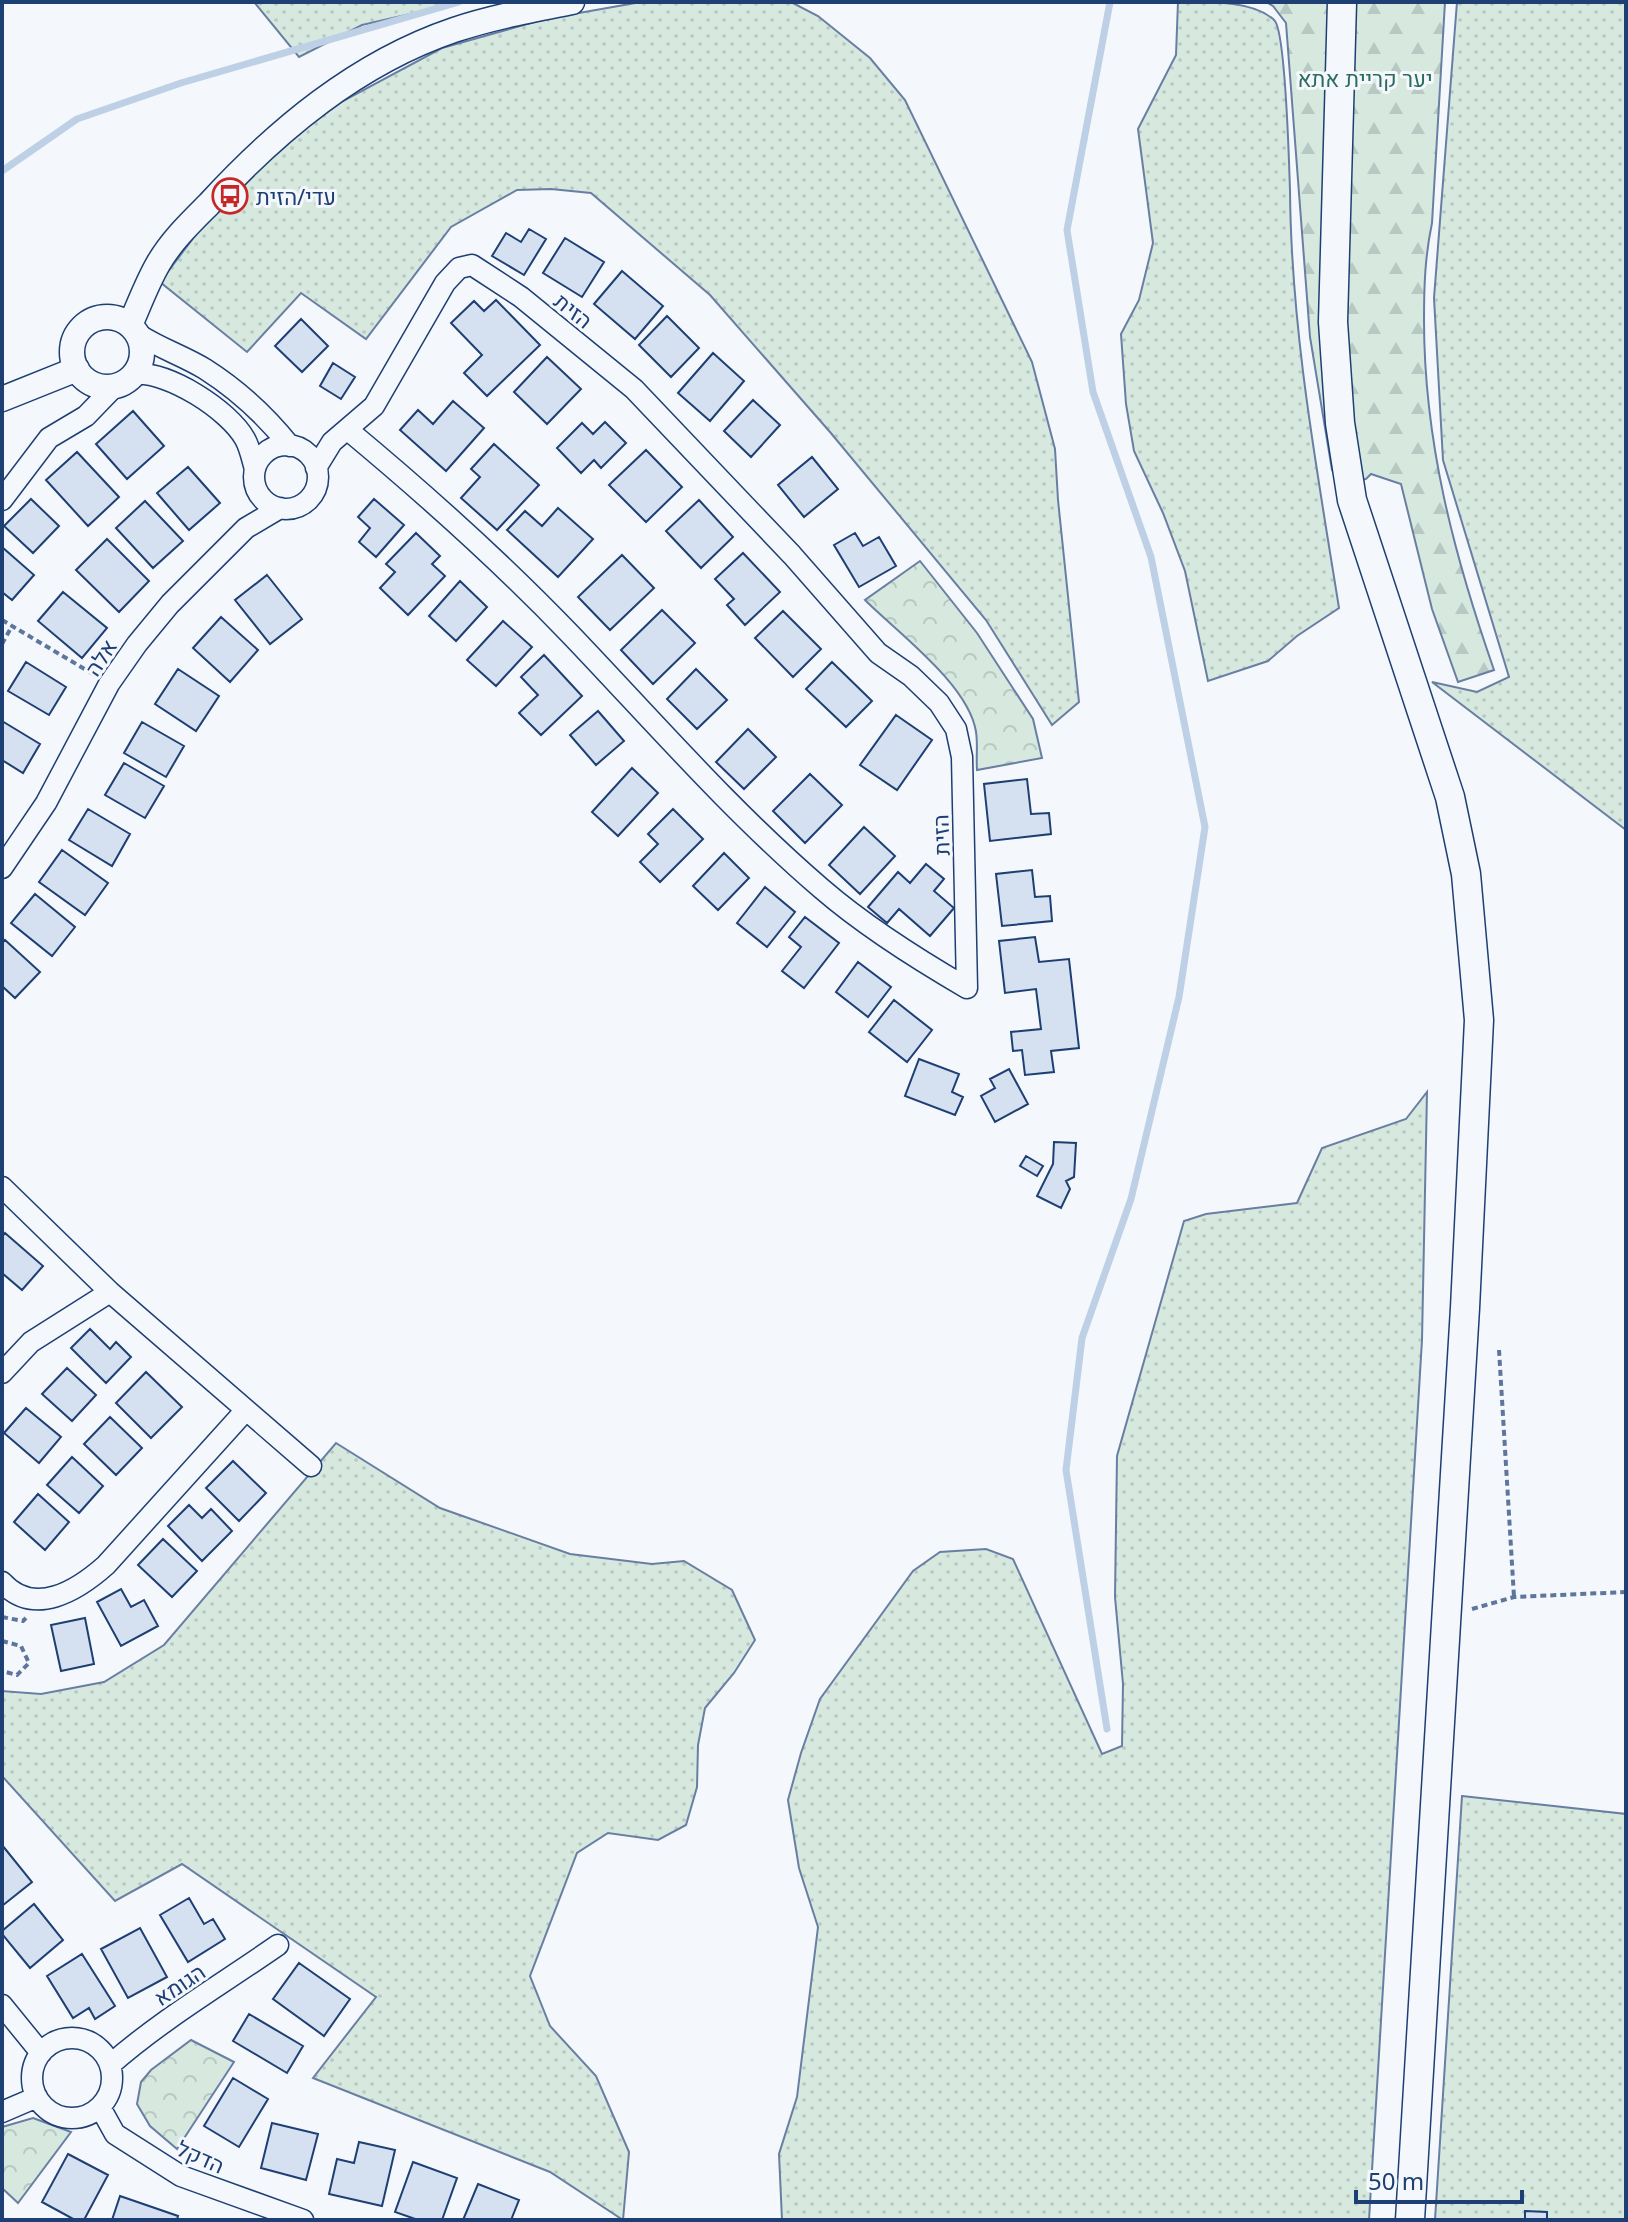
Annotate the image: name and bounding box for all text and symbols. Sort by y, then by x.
park label: יער קריית אתא [1297,63,1433,93]
bus stop icon: עדי/הזית [211,177,249,215]
place label: עדי/הזית [256,181,336,211]
street label: הזית [549,285,599,335]
street label: אלה [77,633,123,681]
street label: הזית [924,814,956,856]
street label: הגומא [147,1956,211,2012]
street label: הדקל [172,2132,230,2180]
scale bar [1356,2154,1522,2204]
text: 50 m [1368,2164,1424,2197]

